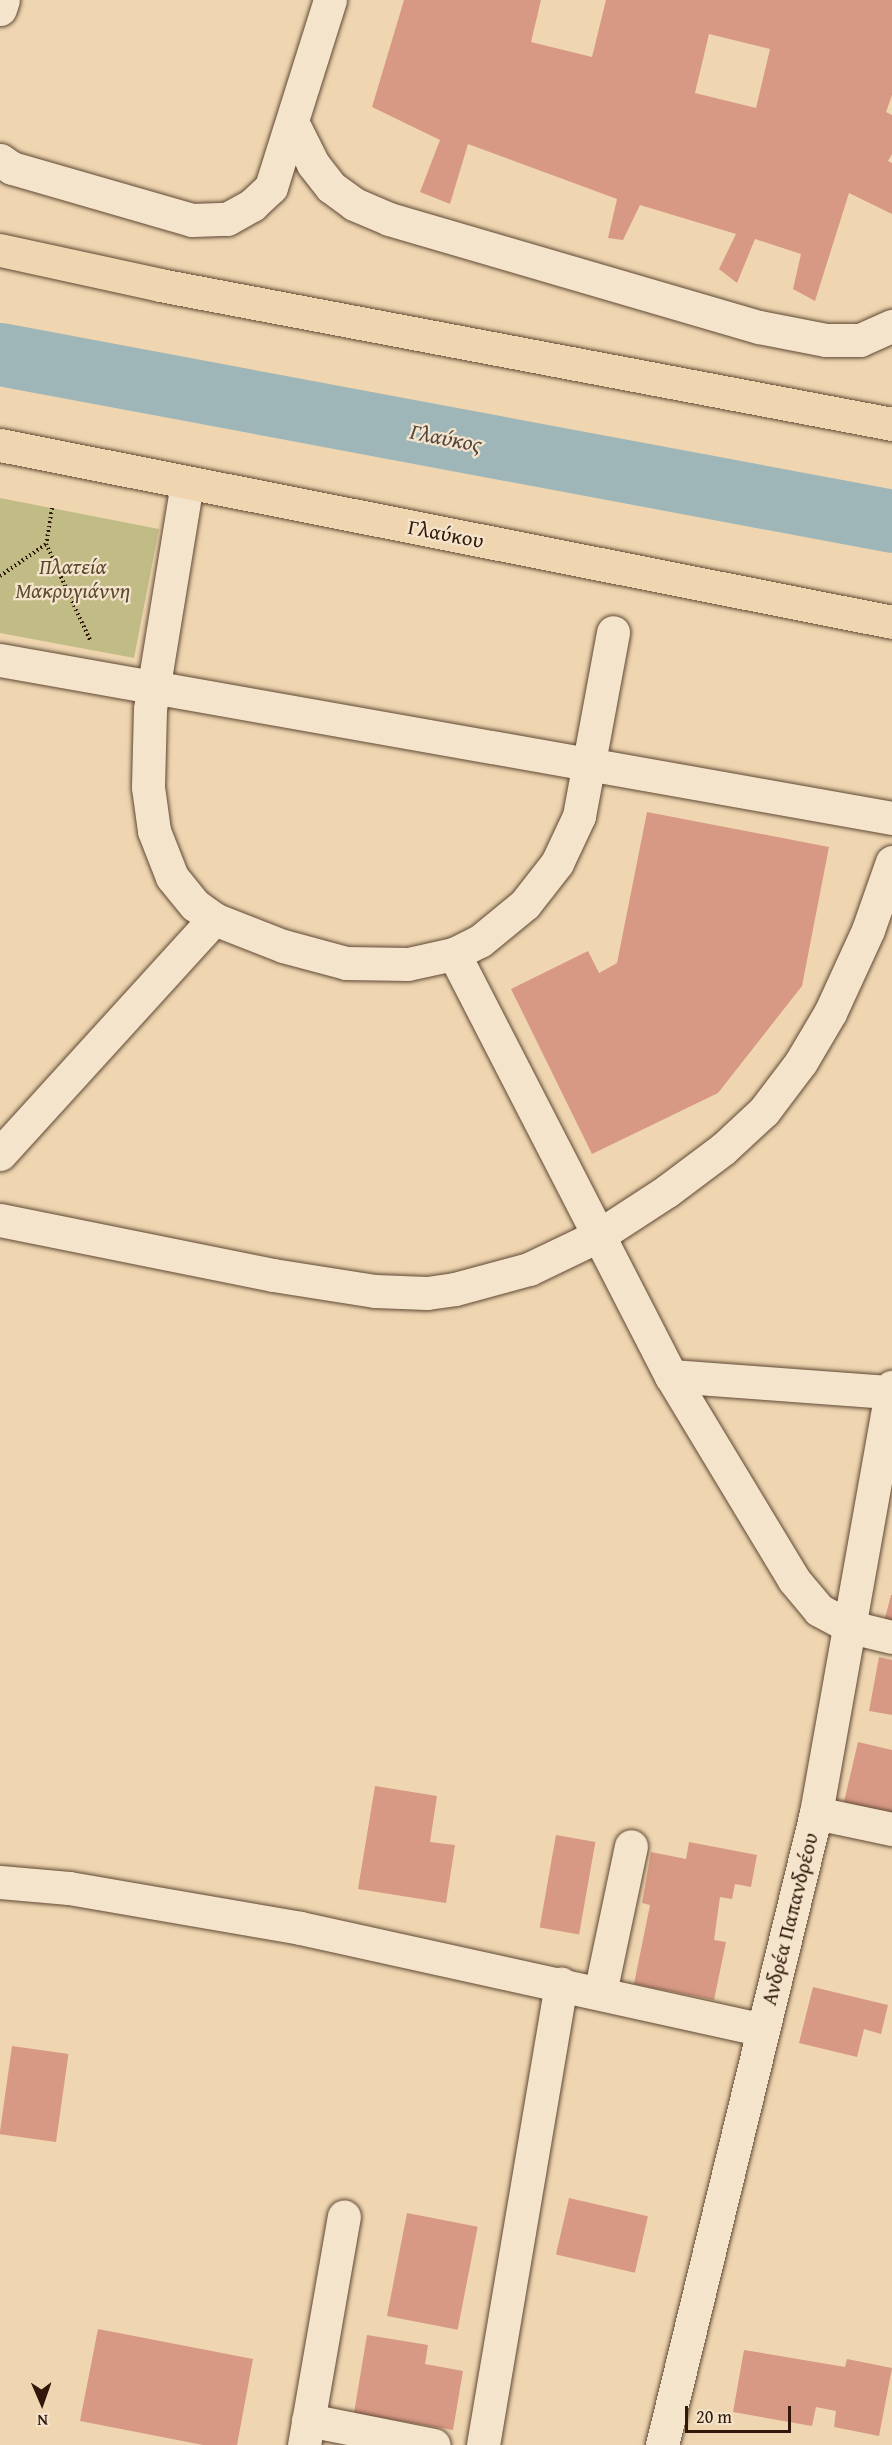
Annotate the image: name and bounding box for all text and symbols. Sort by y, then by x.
water label: Γλαύκος [408,418,484,458]
street label: Γλαύκου [406,514,486,554]
park label: Πλατεία Μακρυγιάννη [16,554,130,604]
street label: Ανδρέα Παπανδρέου [756,1830,824,2008]
north arrow [12,2373,72,2433]
scale bar [688,2394,794,2432]
text: 20 m [696,2403,732,2430]
text: N [37,2409,48,2433]

